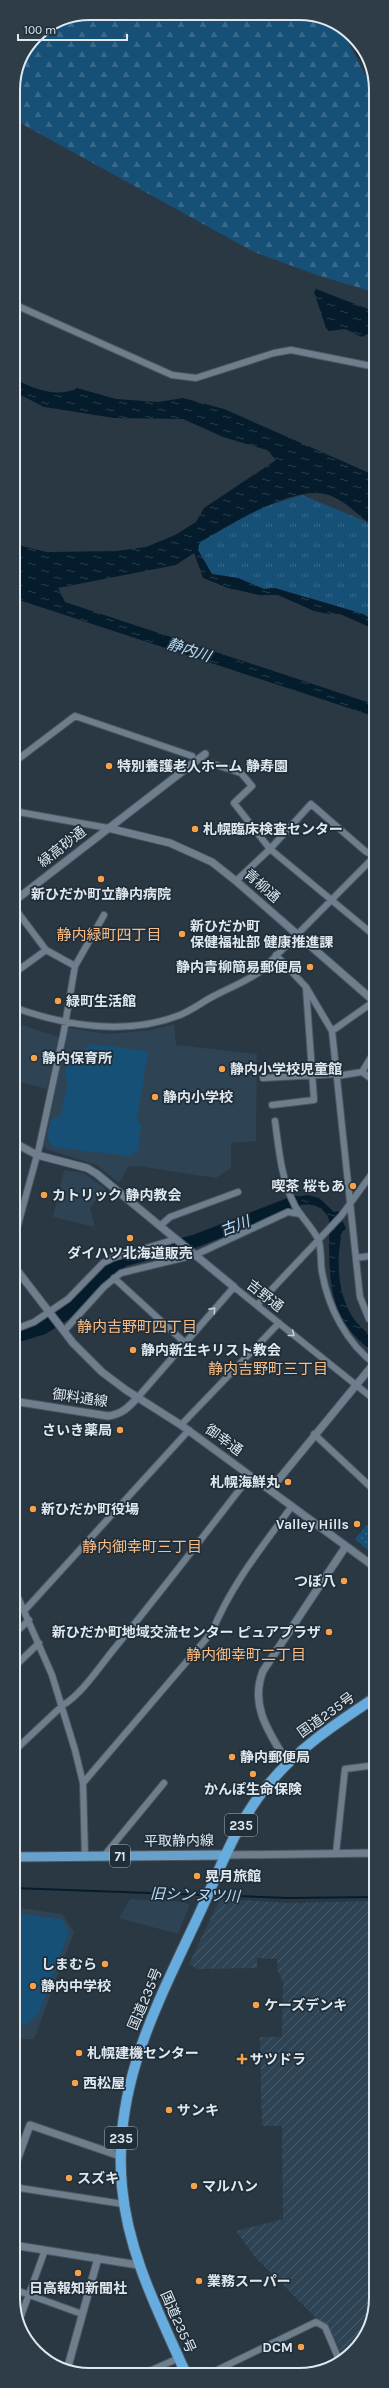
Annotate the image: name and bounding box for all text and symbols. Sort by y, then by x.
scale bar [18,16,127,42]
text: 100 m [24,23,56,37]
water label: 静内川 [165,634,215,666]
place label: 特別養護老人ホーム 静寿園 [117,758,288,775]
marker: 特別養護老人ホーム 静寿園 [104,761,114,771]
place label: 札幌臨床検査センター [203,821,343,838]
street label: 緑高砂通 [35,823,89,871]
marker: 札幌臨床検査センター [190,824,200,834]
street label: 青柳通 [241,866,283,906]
marker: 新ひだか町立静内病院 [96,874,106,884]
place label: 新ひだか町立静内病院 [31,886,171,903]
place label: 新ひだか町 保健福祉部 健康推進課 [190,918,334,951]
district label: 静内緑町四丁目 [56,926,162,944]
marker: 新ひだか町 保健福祉部 健康推進課 [177,929,187,939]
place label: 静内青柳簡易郵便局 [176,959,302,976]
marker: 静内青柳簡易郵便局 [305,962,315,972]
place label: 緑町生活館 [66,993,136,1010]
marker: 緑町生活館 [53,996,63,1006]
place label: 静内保育所 [42,1050,112,1067]
marker: 静内保育所 [29,1053,39,1063]
place label: 静内小学校児童館 [230,1061,342,1078]
marker: 静内小学校児童館 [217,1064,227,1074]
place label: 静内小学校 [163,1089,233,1106]
marker: 静内小学校 [150,1092,160,1102]
place label: 喫茶 桜もあ [271,1178,345,1195]
marker: 喫茶 桜もあ [348,1181,358,1191]
place label: カトリック 静内教会 [52,1187,182,1204]
marker: カトリック 静内教会 [39,1190,49,1200]
water label: 古川 [218,1212,254,1240]
marker: ダイハツ北海道販売 [125,1233,135,1243]
place label: ダイハツ北海道販売 [67,1245,193,1262]
street label: 吉野通 [243,1276,287,1316]
one-way arrow [209,1307,216,1315]
district label: 静内吉野町四丁目 [77,1318,197,1336]
one-way arrow [288,1329,295,1336]
place label: 静内新生キリスト教会 [141,1342,281,1359]
marker: 静内新生キリスト教会 [128,1345,138,1355]
district label: 静内吉野町三丁目 [208,1360,328,1378]
street label: 御料通線 [51,1386,109,1410]
street label: 御幸通 [202,1421,246,1459]
place label: さいき薬局 [42,1422,112,1439]
marker: さいき薬局 [115,1425,125,1435]
place label: 札幌海鮮丸 [210,1474,280,1491]
marker: 札幌海鮮丸 [283,1477,293,1487]
place label: 新ひだか町役場 [41,1501,139,1518]
marker: 新ひだか町役場 [28,1504,38,1514]
place label: Valley Hills [276,1516,349,1533]
marker: Valley Hills [352,1519,362,1529]
district label: 静内御幸町三丁目 [82,1538,202,1556]
place label: つぼ八 [294,1573,336,1590]
marker: つぼ八 [339,1576,349,1586]
place label: 新ひだか町地域交流センター ピュアプラザ [52,1624,321,1641]
marker: 新ひだか町地域交流センター ピュアプラザ [324,1627,334,1637]
district label: 静内御幸町二丁目 [186,1646,306,1664]
street label: 国道235号 [294,1689,358,1741]
place label: 静内郵便局 [240,1749,310,1766]
marker: 静内郵便局 [227,1752,237,1762]
marker: かんぽ生命保険 [248,1769,258,1779]
place label: かんぽ生命保険 [204,1781,302,1798]
road number: 235 [225,1814,257,1836]
street label: 平取静内線 [144,1832,214,1850]
road number: 71 [110,1845,130,1867]
place label: 晃月旅館 [205,1868,261,1885]
marker: 晃月旅館 [192,1871,202,1881]
water label: 旧シンヌツ川 [150,1884,242,1906]
place label: しまむら [41,1956,97,1973]
marker: しまむら [100,1959,110,1969]
street label: 国道235号 [124,1965,166,2033]
place label: 静内中学校 [41,1978,111,1995]
marker: 静内中学校 [28,1981,38,1991]
place label: ケーズデンキ [264,1997,347,2014]
marker: ケーズデンキ [251,2000,261,2010]
place label: 札幌建機センター [87,2045,199,2062]
marker: 札幌建機センター [74,2048,84,2058]
place label: サツドラ [250,2051,306,2068]
marker: サツドラ [237,2054,247,2064]
place label: 西松屋 [83,2075,125,2092]
marker: 西松屋 [70,2078,80,2088]
place label: サンキ [177,2102,219,2119]
marker: サンキ [164,2105,174,2115]
road number: 235 [105,2127,137,2149]
place label: スズキ [77,2170,119,2187]
marker: スズキ [64,2173,74,2183]
place label: マルハン [202,2178,258,2195]
marker: マルハン [189,2181,199,2191]
marker: 日高報知新聞社 [73,2268,83,2278]
place label: 業務スーパー [207,2273,291,2290]
marker: 業務スーパー [194,2276,204,2286]
place label: 日高報知新聞社 [29,2280,127,2297]
street label: 国道235号 [157,2288,199,2356]
place label: DCM [262,2339,293,2356]
marker: DCM [296,2342,306,2352]

